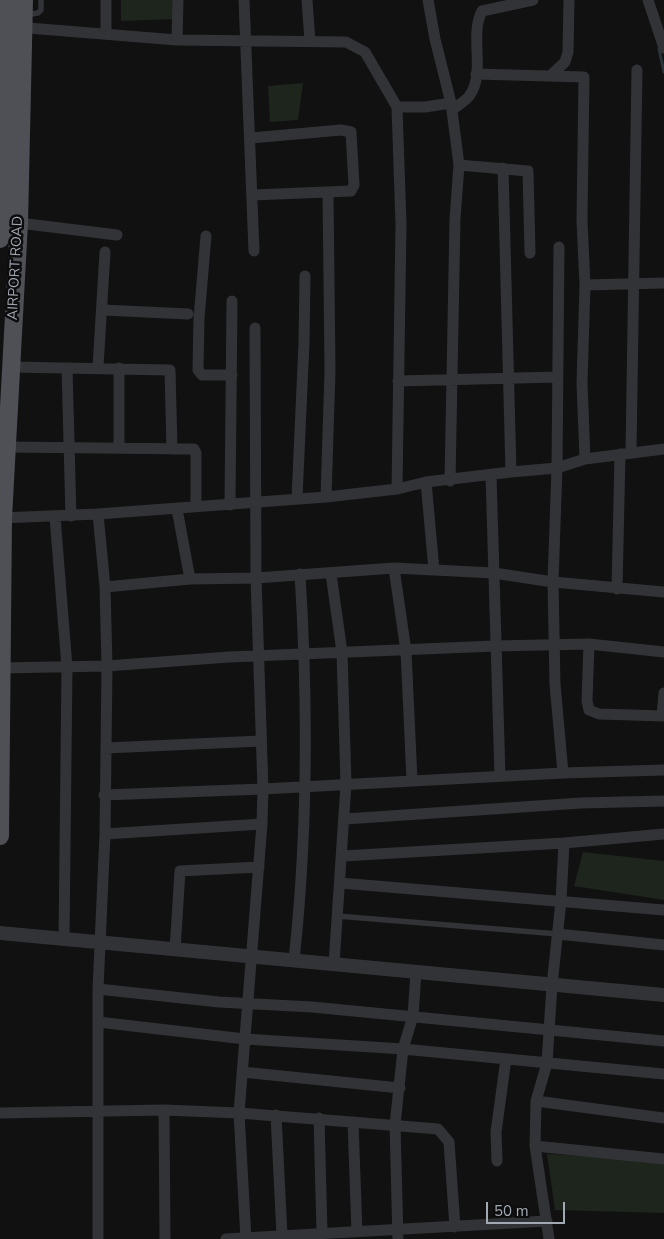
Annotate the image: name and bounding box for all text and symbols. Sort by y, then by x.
street label: AIRPORT ROAD [5,216,27,320]
scale bar [489,1192,568,1224]
text: 50 m [494,1201,529,1221]

